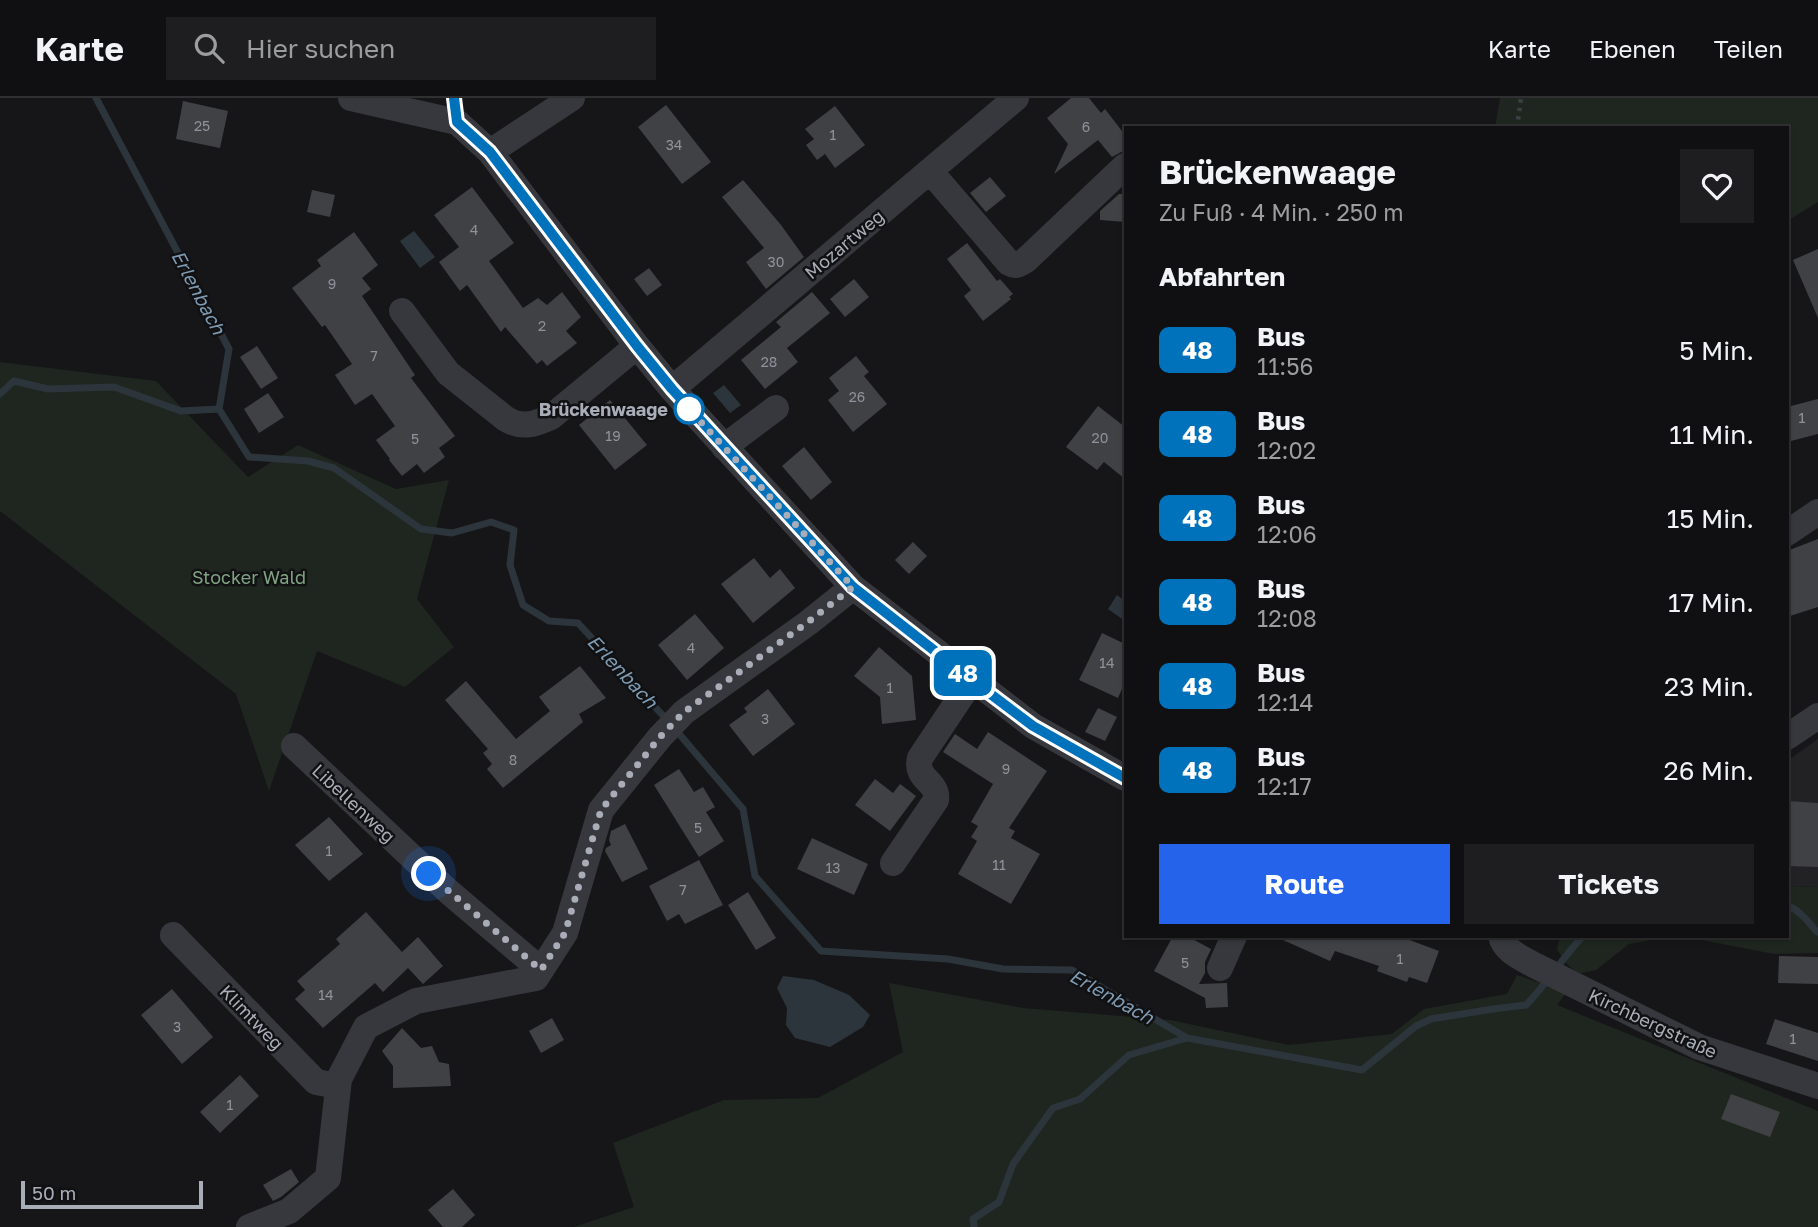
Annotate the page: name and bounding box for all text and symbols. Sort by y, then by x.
search box [166,17,656,80]
text: Karte [35,29,124,68]
icon: search [190,29,228,67]
text: Hier suchen [246,33,395,64]
text: Karte [1488,34,1551,63]
text: Ebenen [1589,34,1676,63]
text: Teilen [1714,34,1783,63]
house number: 25 [194,117,210,134]
house number: 6 [1082,118,1090,135]
house number: 1 [830,126,837,143]
house number: 34 [666,136,682,153]
button: heart [1680,149,1754,223]
text: Brückenwaage [1159,152,1396,191]
text: Zu Fuß · 4 Min. · 250 m [1159,198,1404,226]
street label: Mozartweg [800,205,888,283]
house number: 4 [470,221,478,238]
water label: Erlenbach [167,246,231,339]
house number: 30 [768,253,784,270]
text: Abfahrten [1159,261,1285,292]
house number: 9 [328,275,336,292]
house number: 2 [538,317,546,334]
text: Bus [1257,321,1305,352]
text: 48 [1182,335,1213,364]
text: 5 Min. [1679,335,1754,366]
house number: 7 [370,347,378,364]
text: 11:56 [1257,352,1313,380]
house number: 28 [761,353,777,370]
house number: 26 [849,388,865,405]
marker: Brückenwaage [674,394,704,424]
place label: Brückenwaage [539,398,668,420]
text: Bus [1257,405,1305,436]
house number: 1 [1799,409,1806,426]
text: 48 [1182,419,1213,448]
text: 11 Min. [1669,419,1754,450]
house number: 19 [605,427,621,444]
house number: 20 [1092,429,1108,446]
house number: 5 [411,430,419,447]
text: 12:02 [1257,436,1316,464]
text: Bus [1257,489,1305,520]
text: 48 [1182,503,1213,532]
text: 15 Min. [1667,503,1754,534]
text: 12:06 [1257,520,1317,548]
park label: Stocker Wald [192,566,306,588]
text: Bus [1257,573,1305,604]
text: 48 [1182,587,1213,616]
text: 17 Min. [1668,587,1754,618]
text: 12:08 [1257,604,1317,632]
water label: Erlenbach [583,629,664,713]
house number: 4 [687,639,695,656]
line badge: 48 [932,650,995,696]
house number: 14 [1099,654,1115,671]
text: Bus [1257,657,1305,688]
text: 48 [948,658,978,687]
text: 48 [1182,671,1213,700]
text: 23 Min. [1664,671,1754,702]
house number: 1 [887,679,894,696]
text: 12:14 [1257,688,1314,716]
house number: 3 [761,710,769,727]
text: Bus [1257,741,1305,772]
house number: 8 [509,751,517,768]
text: 48 [1182,755,1213,784]
text: 26 Min. [1664,755,1754,786]
street label: Libellenweg [308,759,400,847]
house number: 9 [1002,760,1010,777]
text: 12:17 [1257,772,1312,800]
house number: 5 [694,819,702,836]
house number: 1 [326,842,333,859]
button: Route [1159,844,1450,924]
button: Tickets [1464,844,1754,924]
your location [411,856,446,891]
house number: 11 [992,856,1006,873]
house number: 13 [826,859,840,876]
house number: 7 [679,881,687,898]
house number: 1 [1397,950,1404,967]
house number: 5 [1181,954,1189,971]
water label: Erlenbach [1066,964,1159,1029]
street label: Klimtweg [216,980,288,1054]
street label: Kirchbergstraße [1585,984,1721,1062]
house number: 14 [318,986,334,1003]
house number: 3 [173,1018,181,1035]
house number: 1 [1790,1030,1797,1047]
house number: 1 [227,1096,234,1113]
scale bar [21,1178,203,1210]
text: 50 m [32,1181,76,1204]

